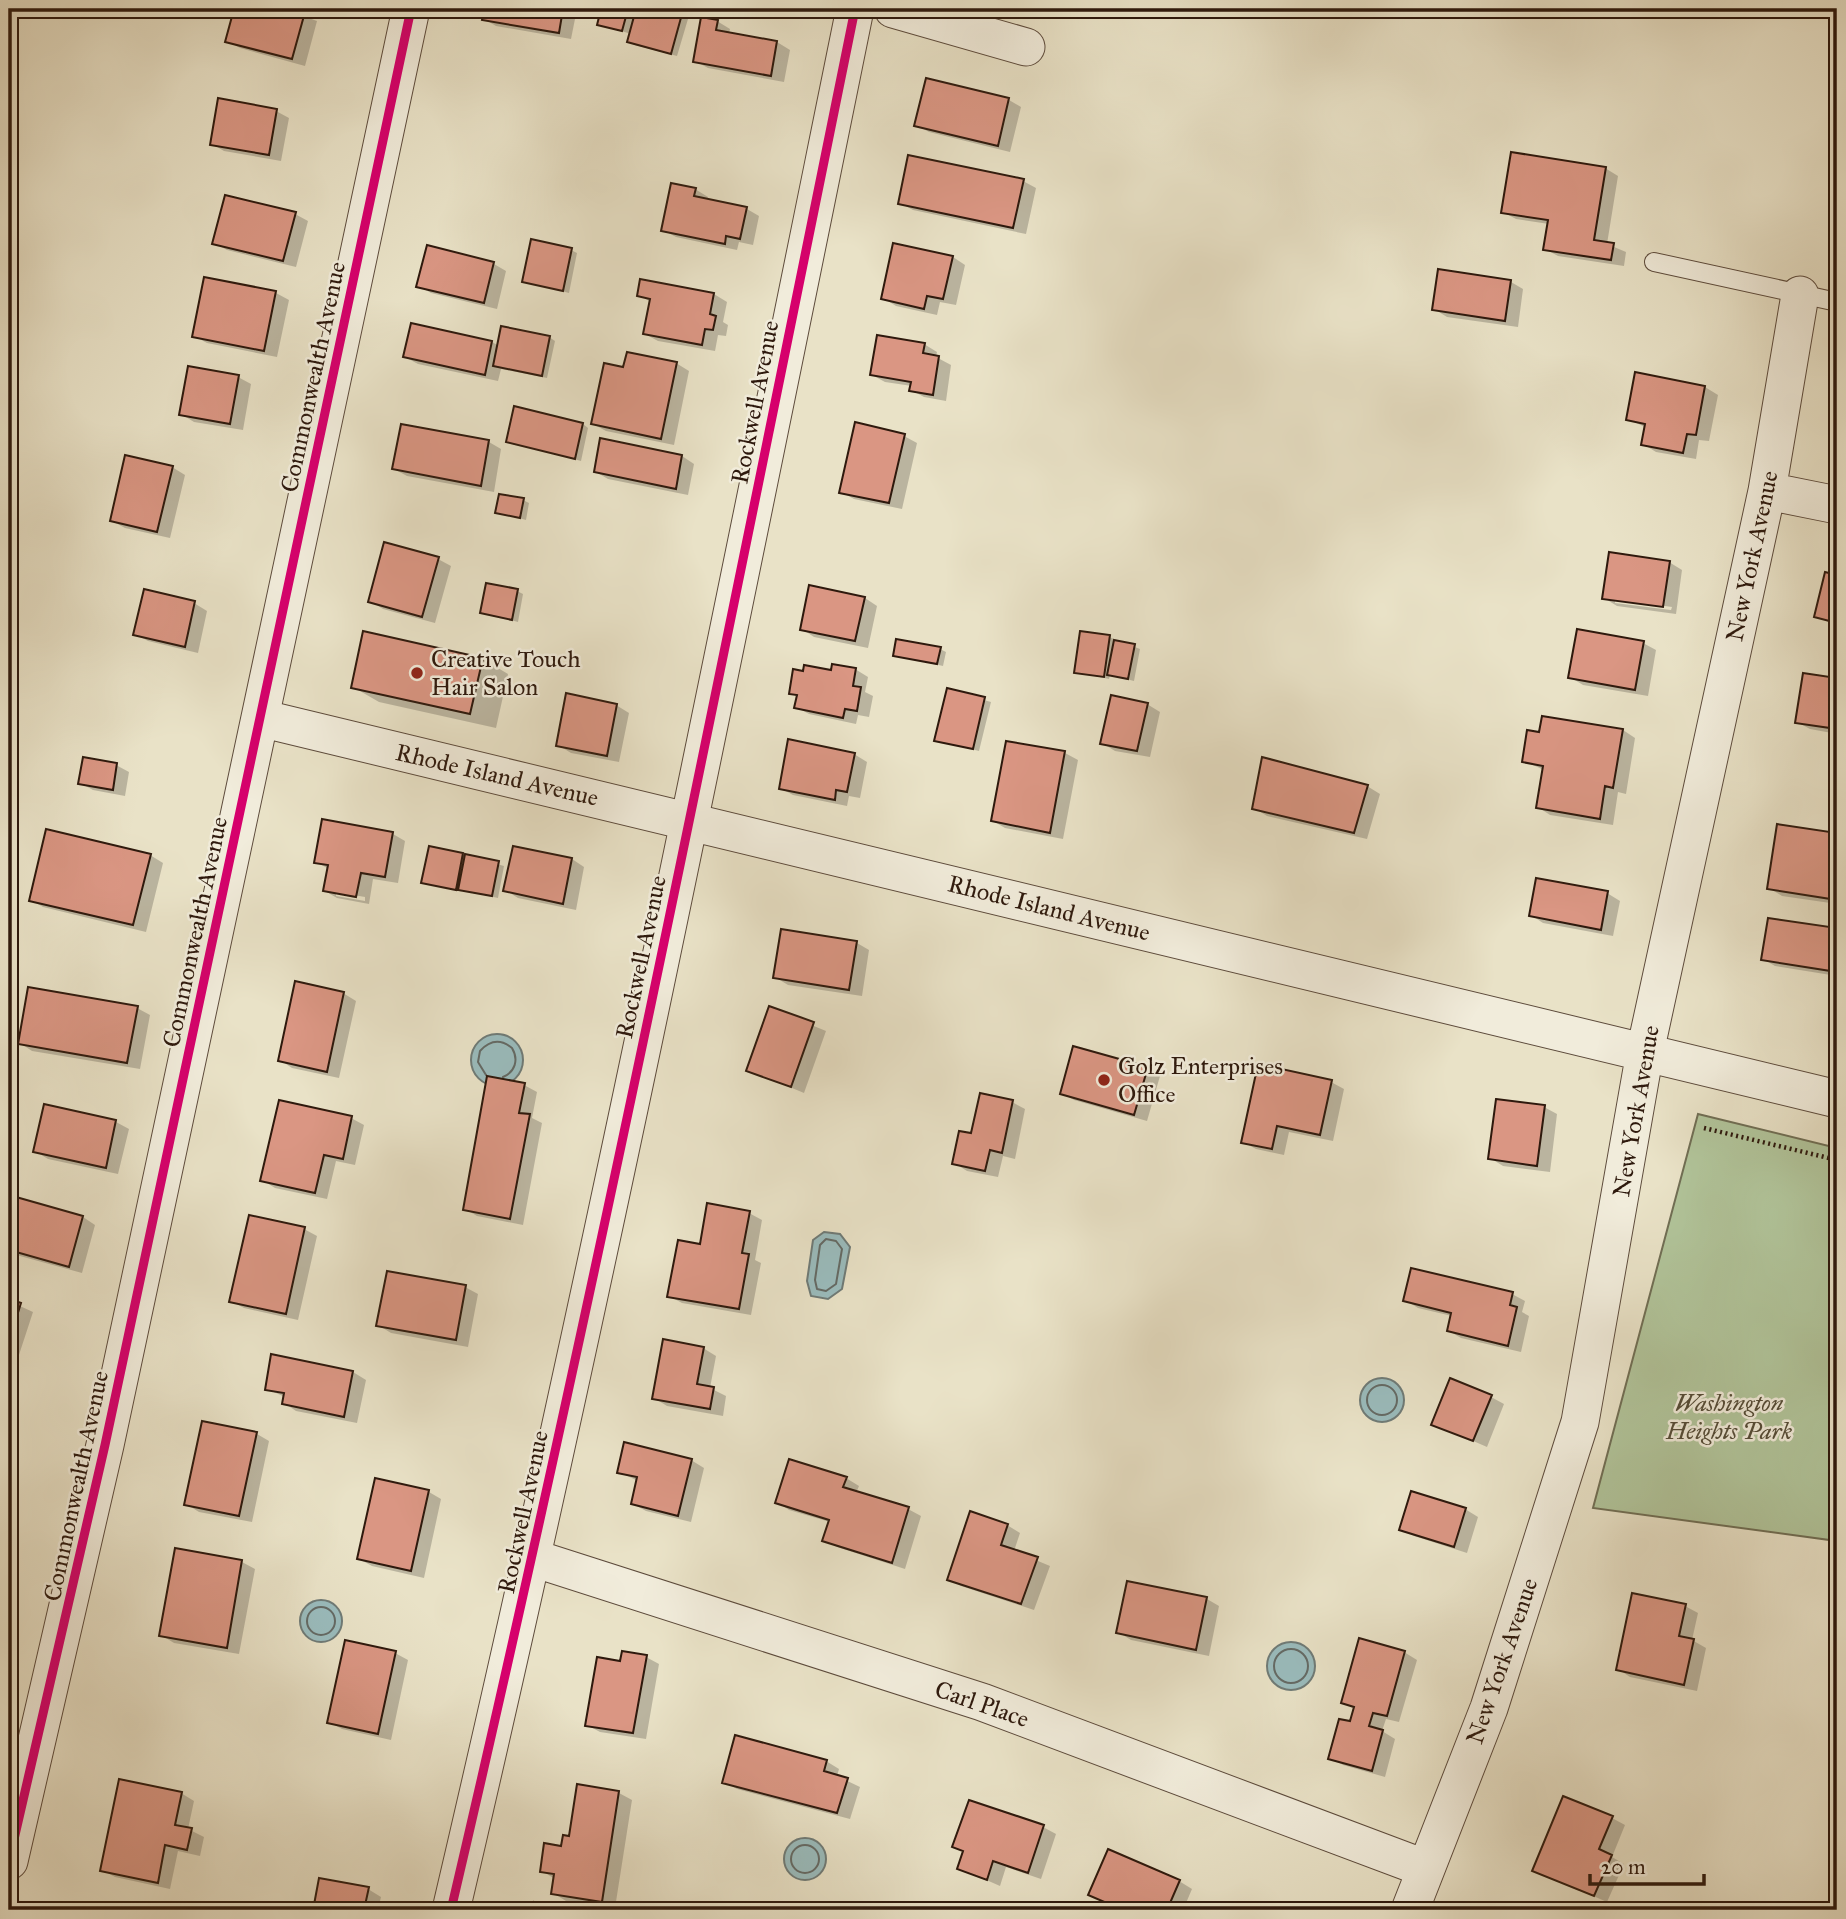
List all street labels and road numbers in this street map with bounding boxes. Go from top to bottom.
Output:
street label: Commonwealth Avenue [274,259,352,495]
street label: Rockwell Avenue [724,318,786,486]
street label: New York Avenue [1719,468,1785,644]
street label: Rhode Island Avenue [393,737,601,813]
street label: Commonwealth Avenue [156,814,234,1050]
street label: Rhode Island Avenue [945,868,1153,948]
street label: Rockwell Avenue [609,873,673,1041]
street label: New York Avenue [1606,1023,1666,1199]
street label: Commonwealth Avenue [37,1368,115,1604]
street label: Rockwell Avenue [491,1428,555,1596]
street label: New York Avenue [1460,1574,1544,1748]
street label: Carl Place [931,1674,1033,1734]

